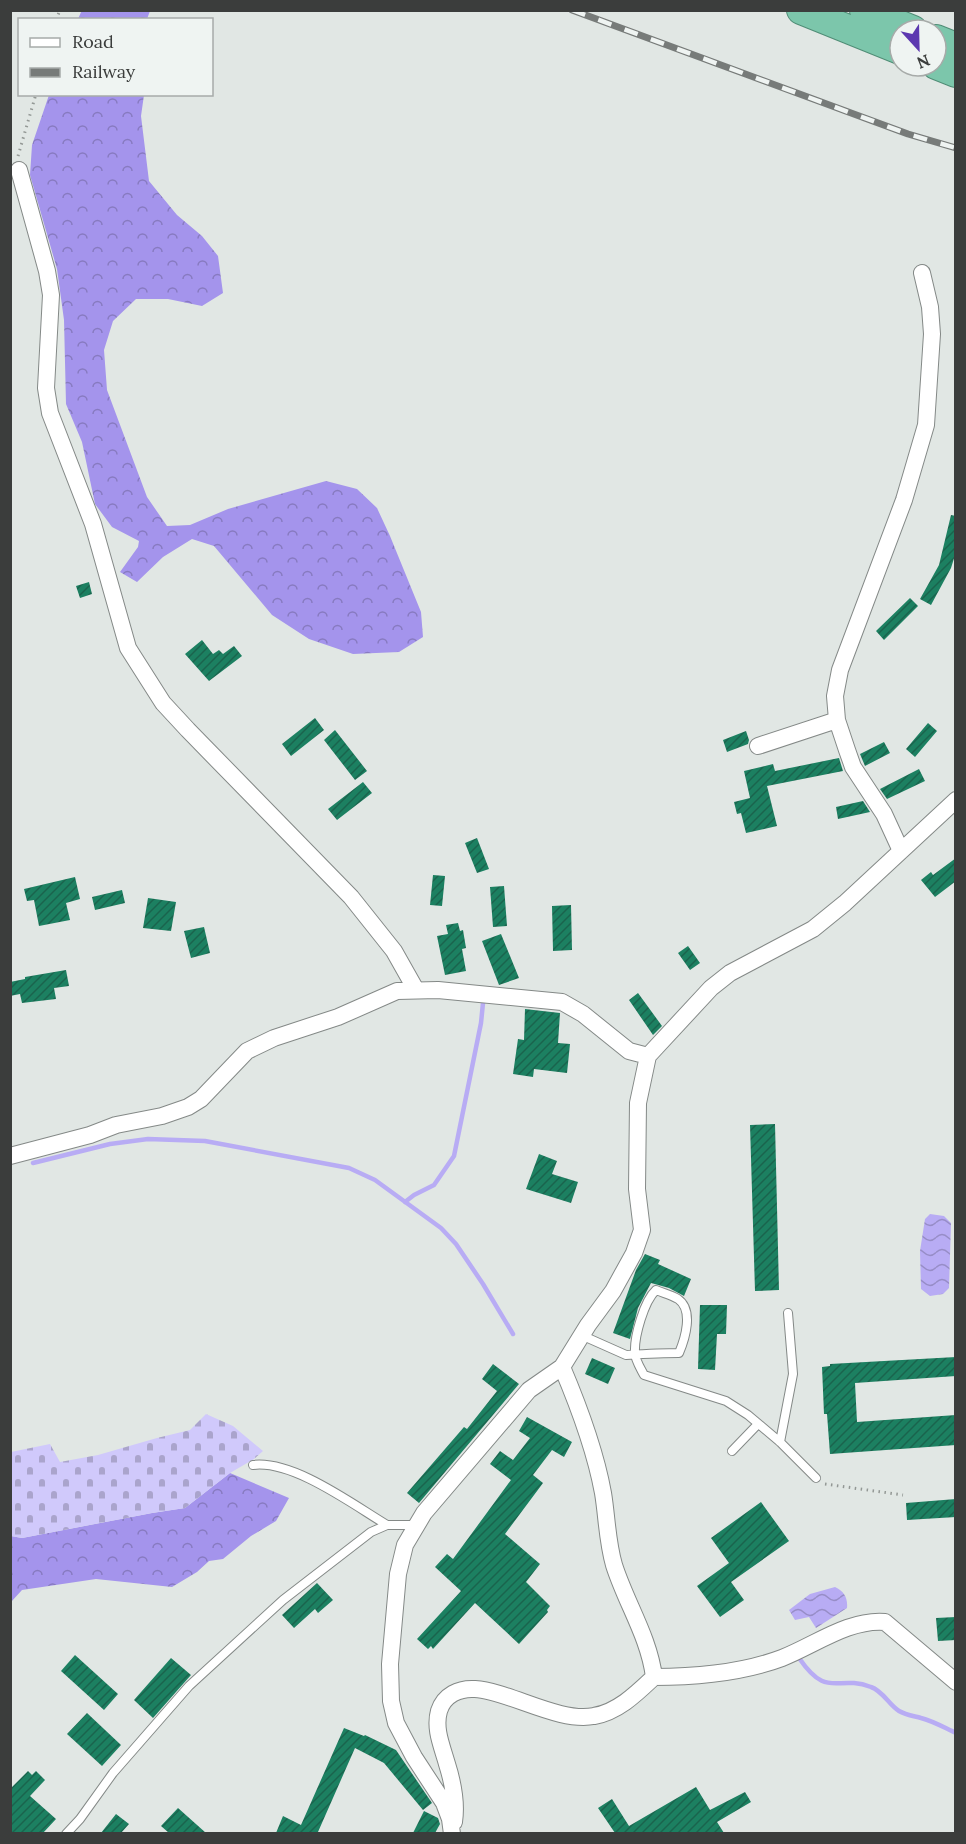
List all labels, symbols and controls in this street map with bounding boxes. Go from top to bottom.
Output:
legend [18,18,213,96]
north arrow [888,18,948,78]
text: Road [72,30,114,53]
text: N [914,50,933,73]
text: Railway [72,60,136,83]

